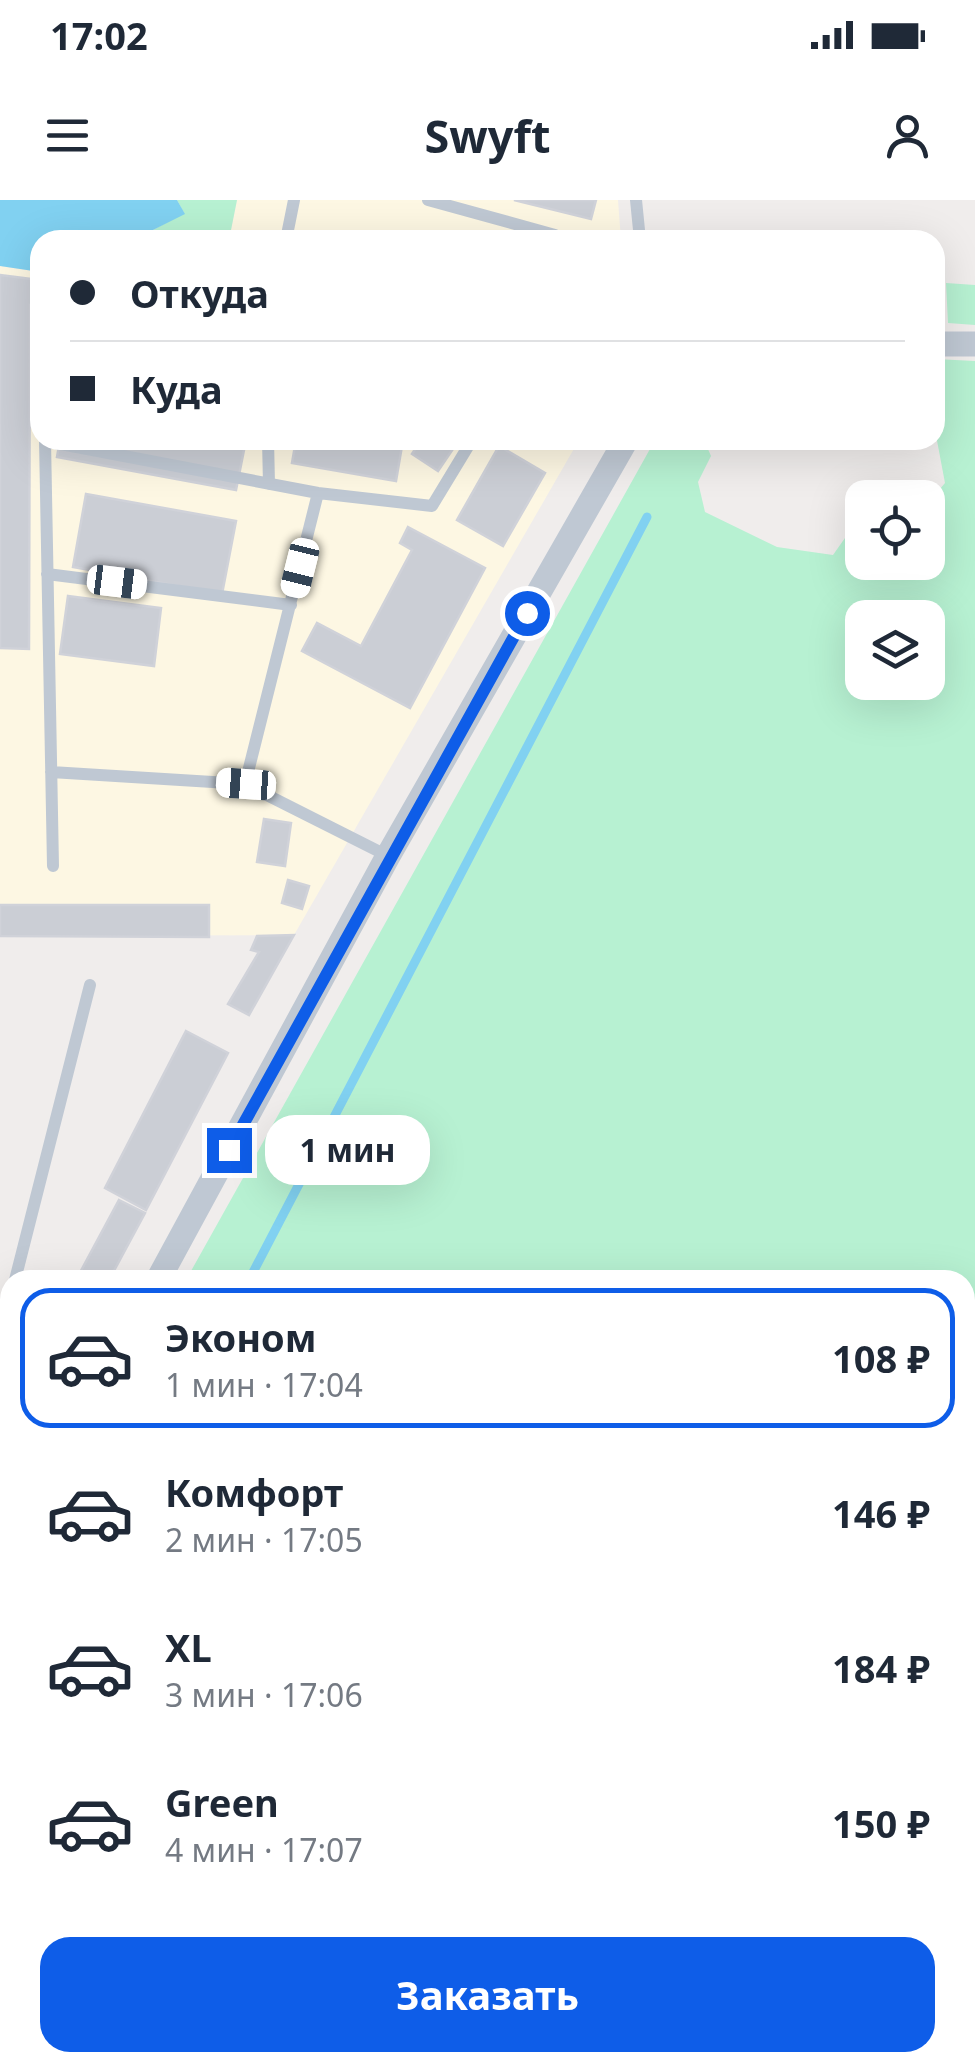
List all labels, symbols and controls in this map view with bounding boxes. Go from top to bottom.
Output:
text: 17:02 [50,9,148,61]
text: Swyft [425,105,550,166]
icon: menu [40,108,95,163]
icon: person [880,108,935,163]
text: Откуда [130,267,269,319]
text: Куда [130,363,223,415]
map controls [845,480,945,700]
button: locate [845,480,945,580]
car [278,535,322,601]
car [85,563,149,601]
route start [505,591,550,636]
button: layers [845,600,945,700]
car [215,767,277,801]
callout: 1 мин [264,1115,429,1185]
route end [207,1128,252,1173]
text: 1 мин [300,1128,395,1171]
text: Эконом [165,1311,317,1363]
icon: car [45,1313,135,1403]
text: 108 ₽ [832,1332,930,1384]
text: 1 мин · 17:04 [165,1363,363,1406]
text: Комфорт [165,1466,343,1518]
icon: car [45,1468,135,1558]
text: 146 ₽ [832,1487,930,1539]
text: 2 мин · 17:05 [165,1518,363,1561]
text: XL [165,1621,212,1673]
icon: car [45,1623,135,1713]
text: 184 ₽ [832,1642,930,1694]
text: 3 мин · 17:06 [165,1673,363,1716]
text: Green [165,1776,279,1828]
icon: car [45,1778,135,1868]
text: 150 ₽ [832,1797,930,1849]
text: 4 мин · 17:07 [165,1828,363,1871]
button: Заказать [40,1937,935,2052]

